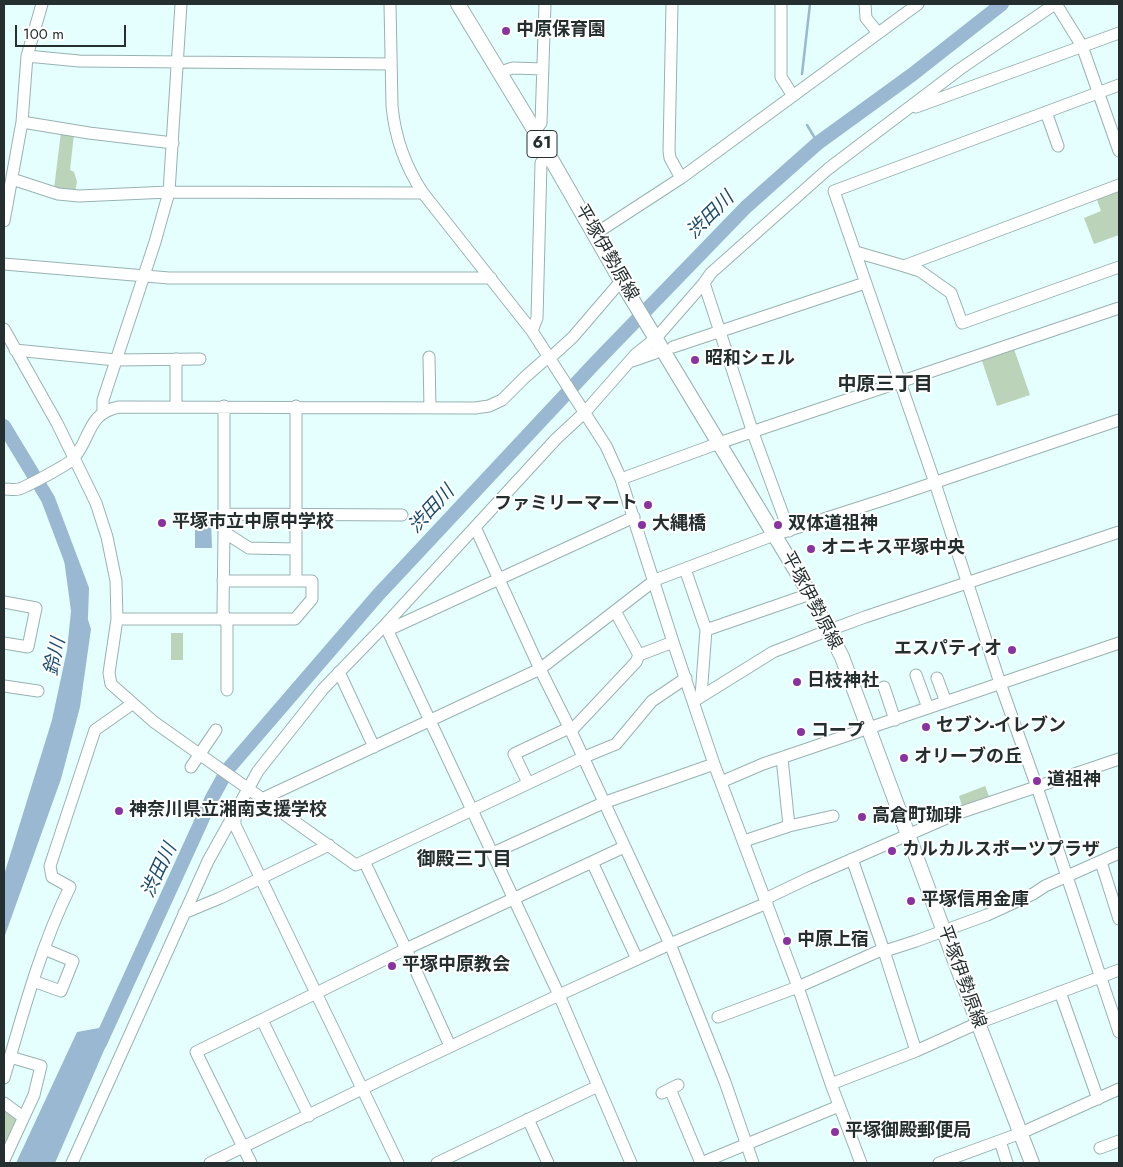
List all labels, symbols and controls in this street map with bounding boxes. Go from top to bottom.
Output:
scale bar [18,15,129,47]
place label: 中原保育園 [516,20,606,42]
text: 100 m [23,23,64,45]
marker: 中原保育園 [500,25,512,37]
road number: 61 [527,130,557,158]
water label: 渋田川 [683,188,739,244]
street label: 平塚伊勢原線 [570,201,642,305]
place label: 昭和シェル [705,349,795,371]
marker: 昭和シェル [689,354,701,366]
district label: 中原三丁目 [838,374,932,396]
water label: 渋田川 [404,481,460,539]
place label: ファミリーマート [494,494,638,516]
marker: ファミリーマート [642,499,654,511]
place label: 平塚市立中原中学校 [172,512,334,534]
place label: 大縄橋 [652,514,706,536]
place label: 双体道祖神 [788,514,878,536]
marker: 平塚市立中原中学校 [156,517,168,529]
marker: 大縄橋 [636,519,648,531]
marker: 双体道祖神 [772,519,784,531]
place label: オニキス平塚中央 [821,538,965,560]
marker: オニキス平塚中央 [805,543,817,555]
street label: 平塚伊勢原線 [776,548,846,654]
water label: 鈴川 [41,636,71,678]
place label: エスパティオ [894,639,1002,661]
marker: エスパティオ [1006,644,1018,656]
place label: 日枝神社 [807,671,879,693]
marker: 日枝神社 [791,676,803,688]
place label: セブン-イレブン [936,716,1066,738]
place label: コープ [811,721,865,743]
marker: セブン-イレブン [920,721,932,733]
marker: コープ [795,726,807,738]
place label: オリーブの丘 [914,747,1022,769]
marker: オリーブの丘 [898,752,910,764]
place label: 道祖神 [1047,770,1101,792]
marker: 道祖神 [1031,775,1043,787]
place label: 神奈川県立湘南支援学校 [129,800,327,822]
marker: 神奈川県立湘南支援学校 [113,805,125,817]
place label: 高倉町珈琲 [872,806,962,828]
marker: 高倉町珈琲 [856,811,868,823]
water label: 渋田川 [138,840,182,902]
place label: カルカルスポーツプラザ [902,840,1100,862]
marker: カルカルスポーツプラザ [886,845,898,857]
district label: 御殿三丁目 [417,849,511,871]
place label: 平塚信用金庫 [921,890,1029,912]
marker: 平塚信用金庫 [905,895,917,907]
street label: 平塚伊勢原線 [932,923,990,1031]
place label: 中原上宿 [797,930,869,952]
marker: 中原上宿 [781,935,793,947]
place label: 平塚中原教会 [402,955,510,977]
marker: 平塚中原教会 [386,960,398,972]
place label: 平塚御殿郵便局 [845,1121,971,1143]
marker: 平塚御殿郵便局 [829,1126,841,1138]

